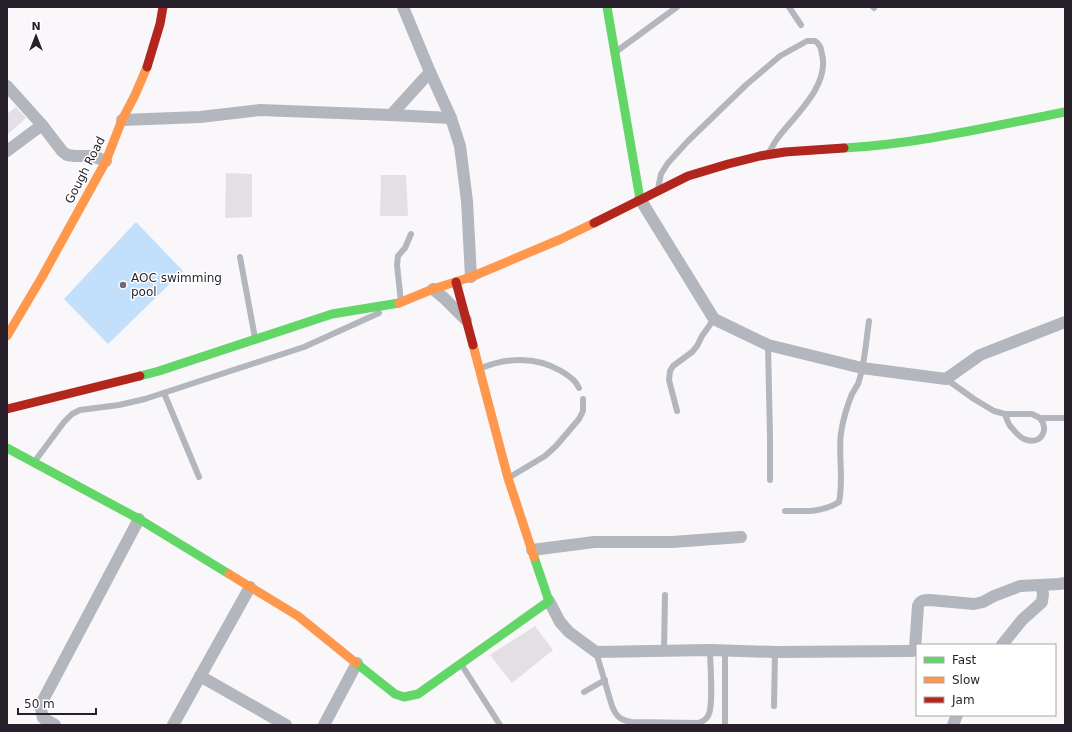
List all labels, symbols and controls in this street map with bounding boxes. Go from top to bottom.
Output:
north arrow [16,16,56,56]
text: N [31,20,41,33]
street label: Gough Road [62,134,108,206]
place label: AOC swimming pool [131,271,222,299]
marker: AOC swimming pool [118,280,128,290]
legend [916,644,1056,716]
text: Fast [952,653,976,667]
text: Slow [952,673,980,687]
scale bar [18,690,96,716]
text: Jam [951,693,975,707]
text: 50 m [24,697,55,711]

